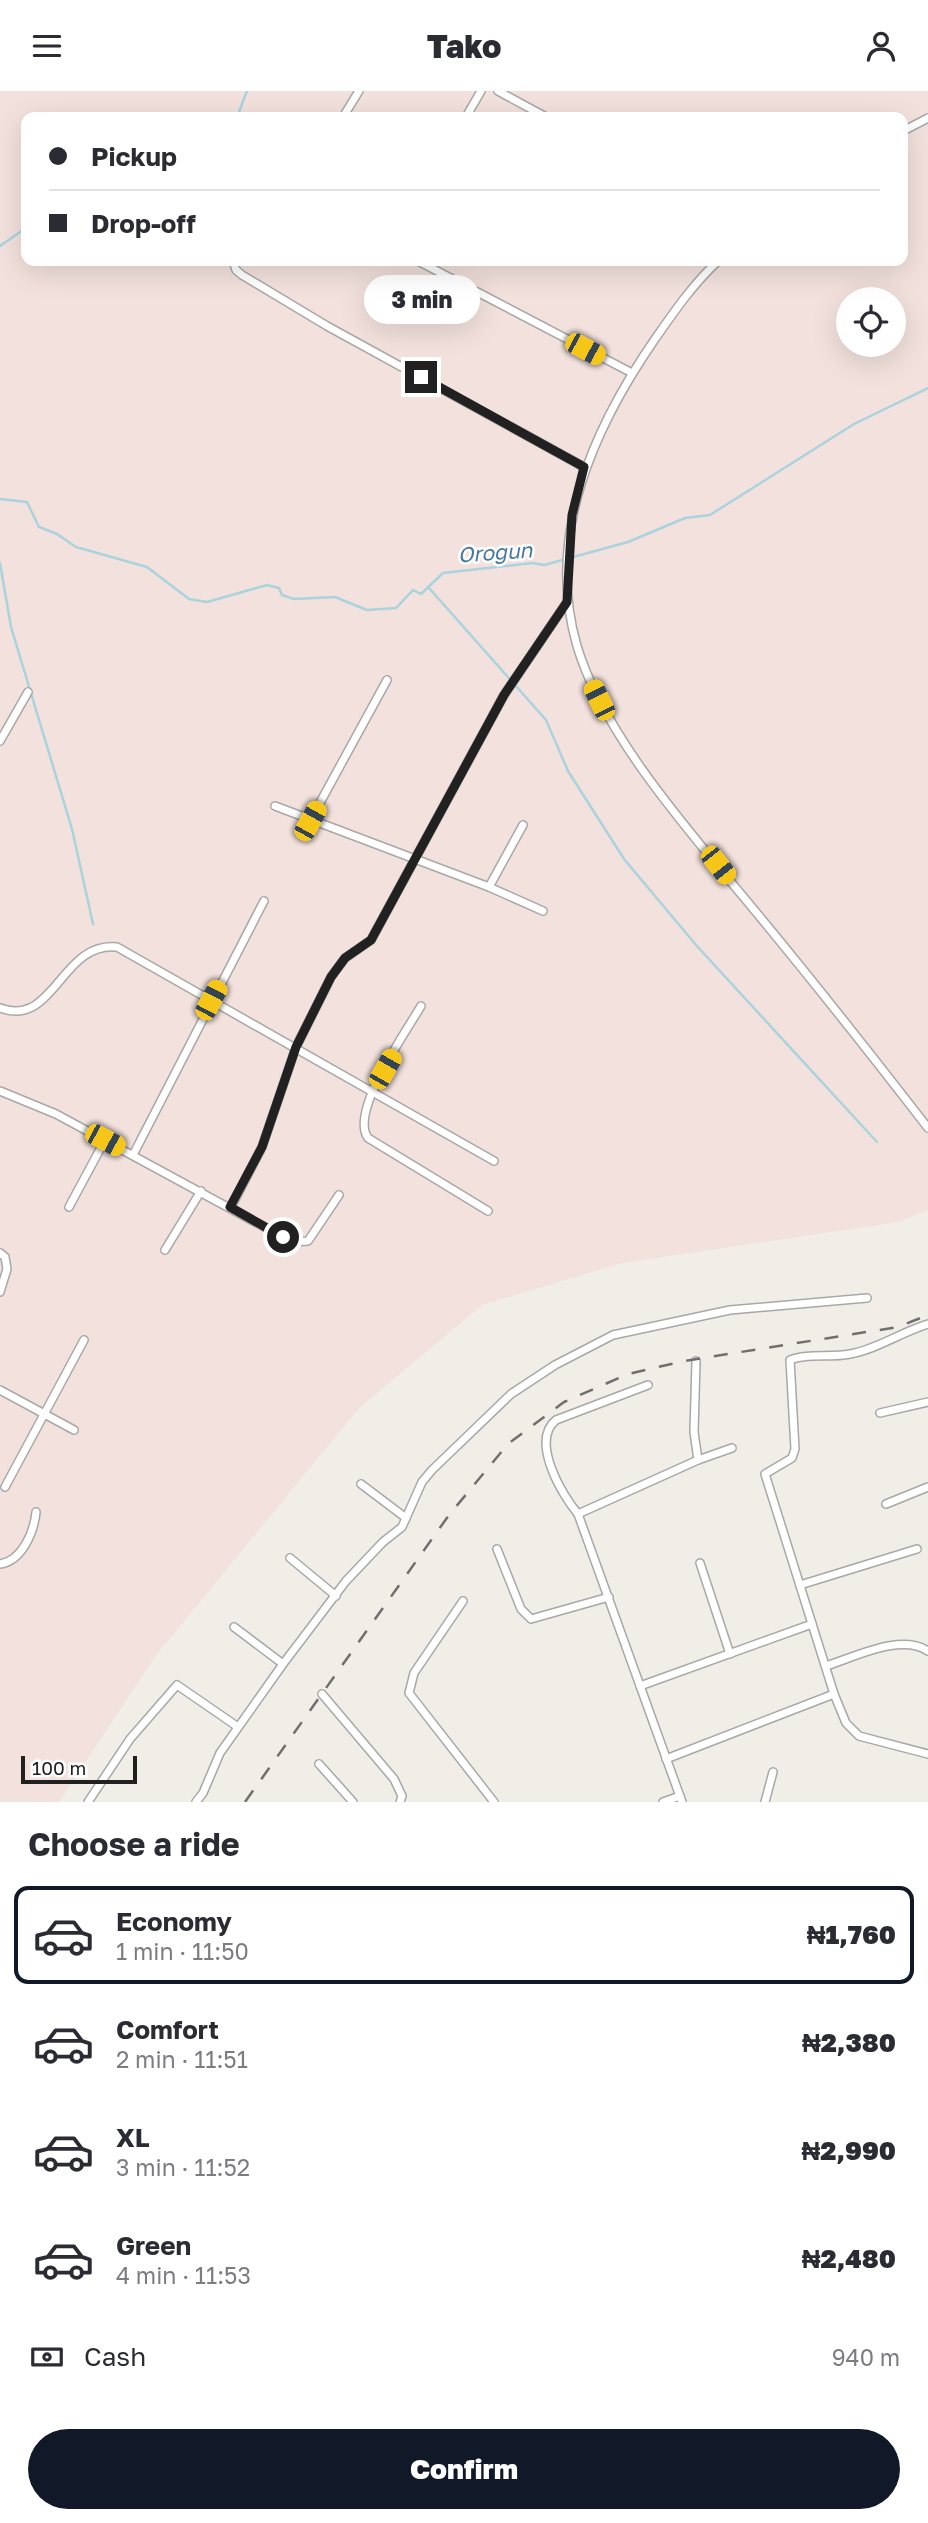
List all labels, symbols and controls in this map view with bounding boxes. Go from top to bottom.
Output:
icon: menu [28,27,66,65]
text: Tako [427,27,501,65]
icon: person [862,27,900,65]
text: Pickup [91,141,177,172]
text: Drop-off [91,208,196,239]
callout: 3 min [363,275,479,324]
text: 3 min [392,285,452,313]
map controls [836,287,906,357]
button: locate [836,287,906,357]
car [562,330,609,368]
route end [405,361,437,393]
water label: Orogun [457,536,534,568]
car [581,677,618,723]
car [291,798,330,844]
car [697,842,740,888]
car [192,977,231,1023]
car [366,1046,405,1092]
car [82,1121,129,1159]
route start [267,1221,299,1253]
scale bar [21,1753,136,1785]
text: 100 m [32,1756,86,1779]
text: Choose a ride [28,1825,240,1863]
icon: car [32,1904,95,1967]
text: Economy [116,1906,232,1937]
text: ₦1,760 [807,1919,896,1950]
text: 1 min · 11:50 [116,1937,249,1965]
icon: car [32,2012,95,2075]
text: Comfort [116,2014,219,2045]
text: ₦2,380 [802,2027,896,2058]
text: 2 min · 11:51 [116,2045,248,2073]
icon: car [32,2120,95,2183]
text: XL [116,2122,150,2153]
text: ₦2,990 [802,2135,896,2166]
text: 3 min · 11:52 [116,2153,250,2181]
icon: car [32,2228,95,2291]
text: Green [116,2230,191,2261]
text: ₦2,480 [802,2243,896,2274]
text: 4 min · 11:53 [116,2261,251,2289]
icon: cash [28,2338,66,2376]
text: Cash [84,2341,146,2372]
text: 940 m [832,2343,900,2371]
button: Confirm [28,2429,900,2509]

